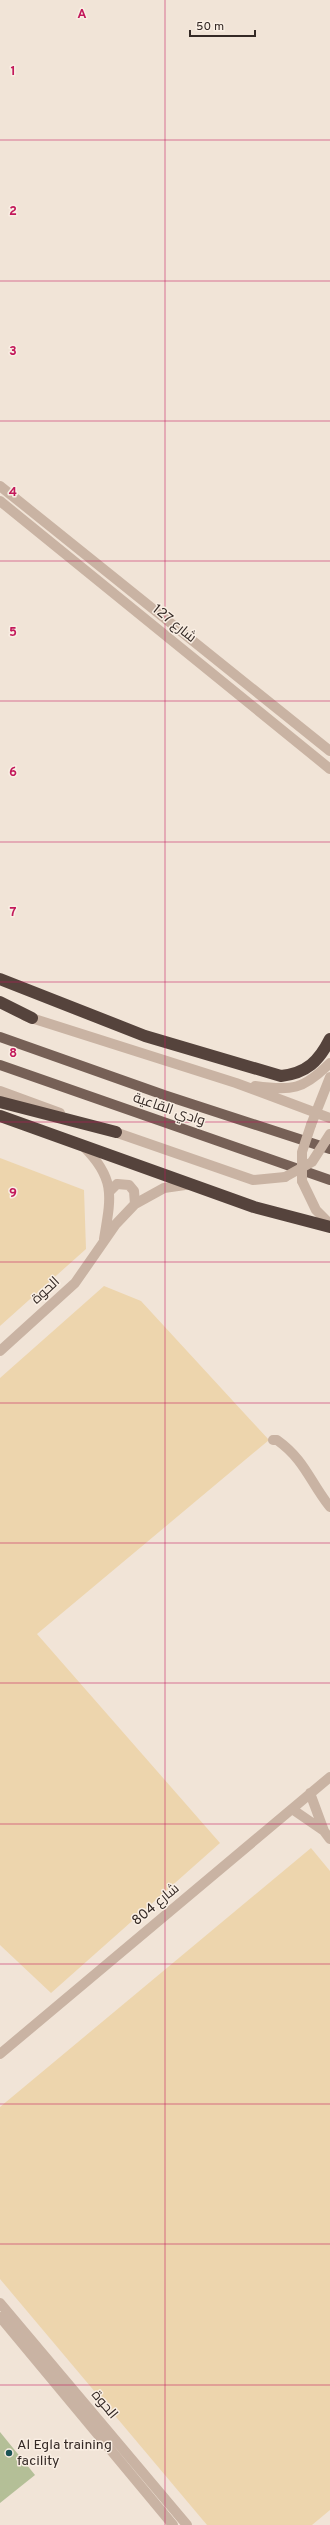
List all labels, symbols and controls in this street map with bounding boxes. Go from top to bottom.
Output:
text: A [77,7,87,23]
scale bar [190,12,255,38]
text: 50 m [196,19,224,35]
text: 1 [10,64,16,80]
text: 2 [9,204,17,220]
text: 3 [9,344,17,360]
text: 4 [9,485,17,501]
street label: شارع 127 [149,601,199,647]
text: 5 [9,625,17,641]
text: 6 [9,765,17,781]
text: 7 [10,905,17,921]
text: 8 [9,1046,17,1062]
street label: وادي القاعية [130,1090,207,1132]
text: 9 [9,1186,17,1202]
street label: الحوة [28,1274,64,1308]
street label: شارع 804 [129,1880,183,1930]
street label: الحوة [87,2387,121,2423]
place label: Al Egla training facility [17,2437,112,2470]
marker: Al Egla training facility [4,2448,14,2458]

